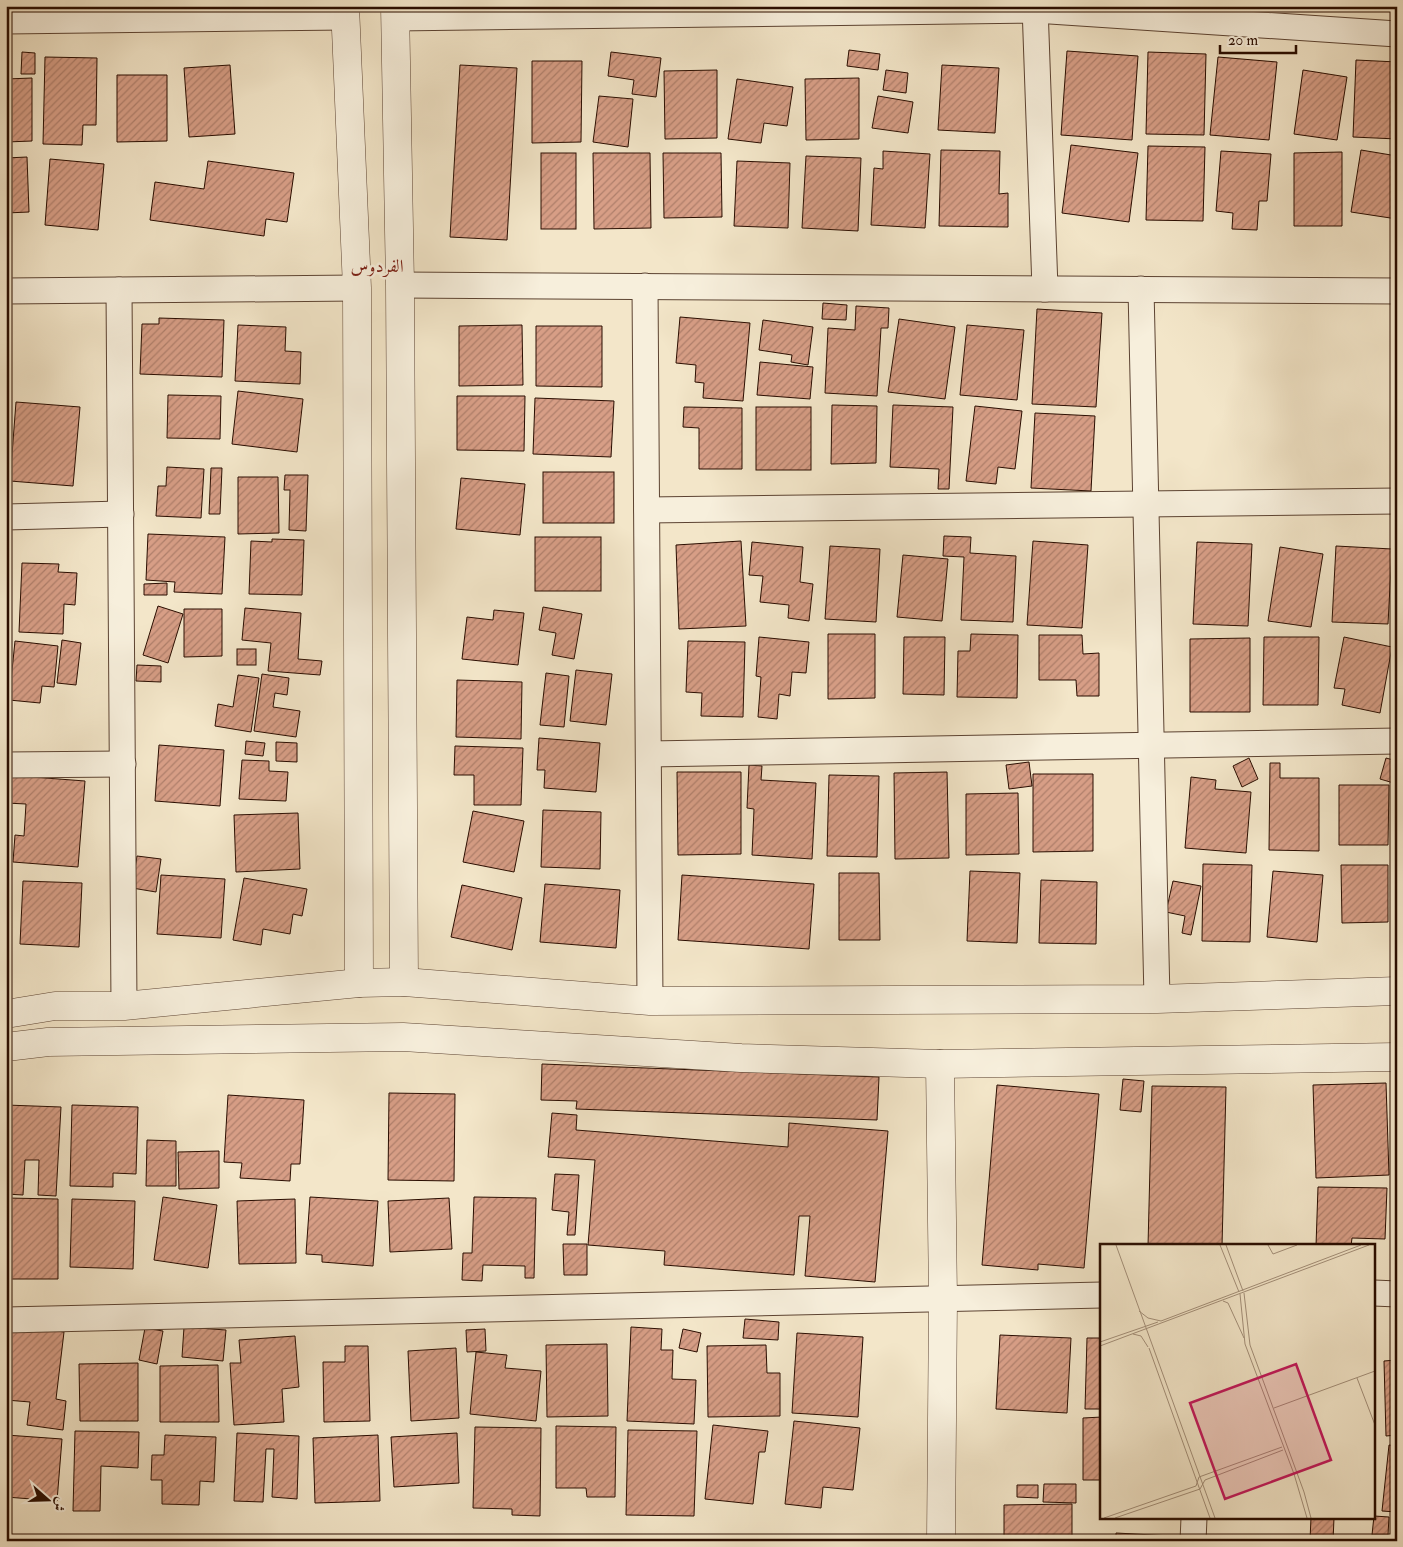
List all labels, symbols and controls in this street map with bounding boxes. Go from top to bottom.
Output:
scale bar [1220,22,1297,54]
text: 20 m [1228,31,1258,50]
district label: الفردوس [350,255,404,278]
inset map [1100,1244,1376,1520]
north arrow [22,1474,72,1524]
text: ش [49,1495,70,1514]

